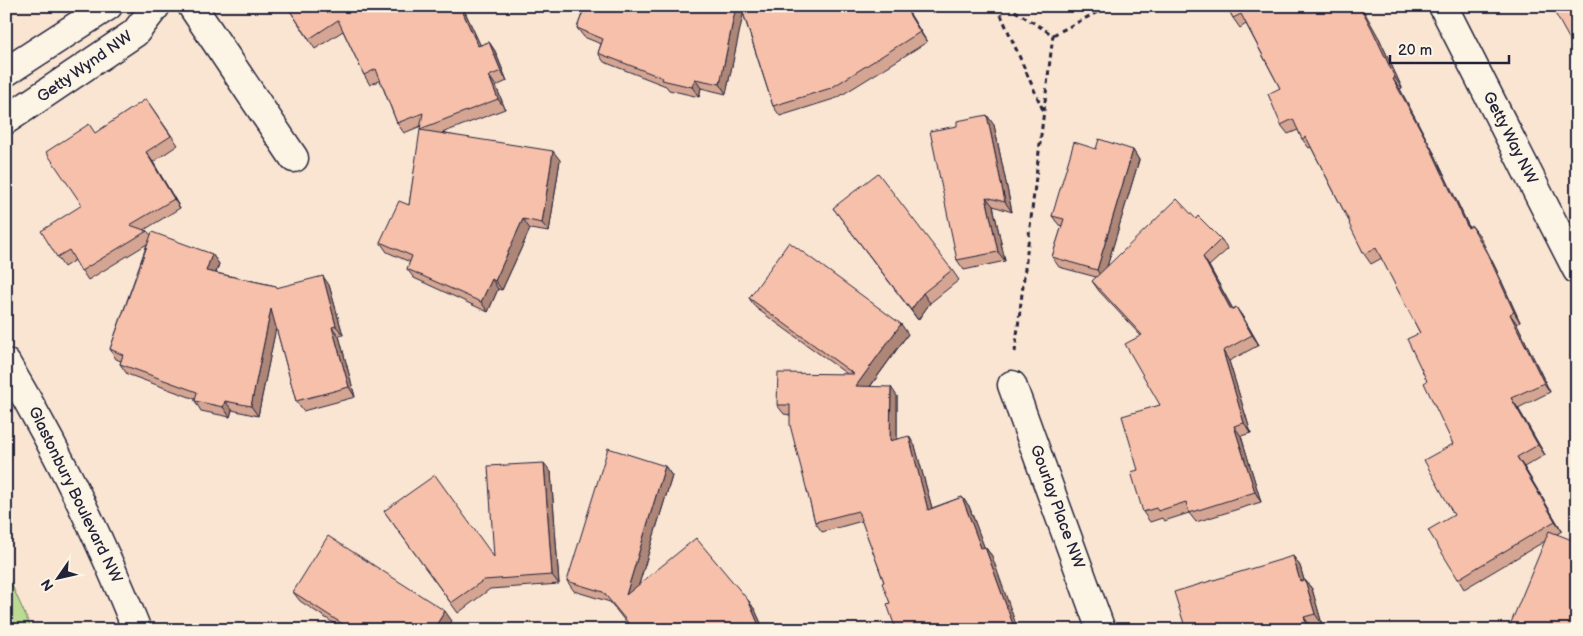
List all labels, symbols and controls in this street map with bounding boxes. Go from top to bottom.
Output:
street label: Getty Wynd NW [34,27,137,107]
scale bar [1390,32,1509,64]
text: 20 m [1398,41,1432,60]
street label: Getty Way NW [1479,89,1542,188]
street label: Glastonbury Boulevard NW [24,403,126,587]
street label: Gourlay Place NW [1026,443,1088,572]
north arrow [32,554,82,604]

